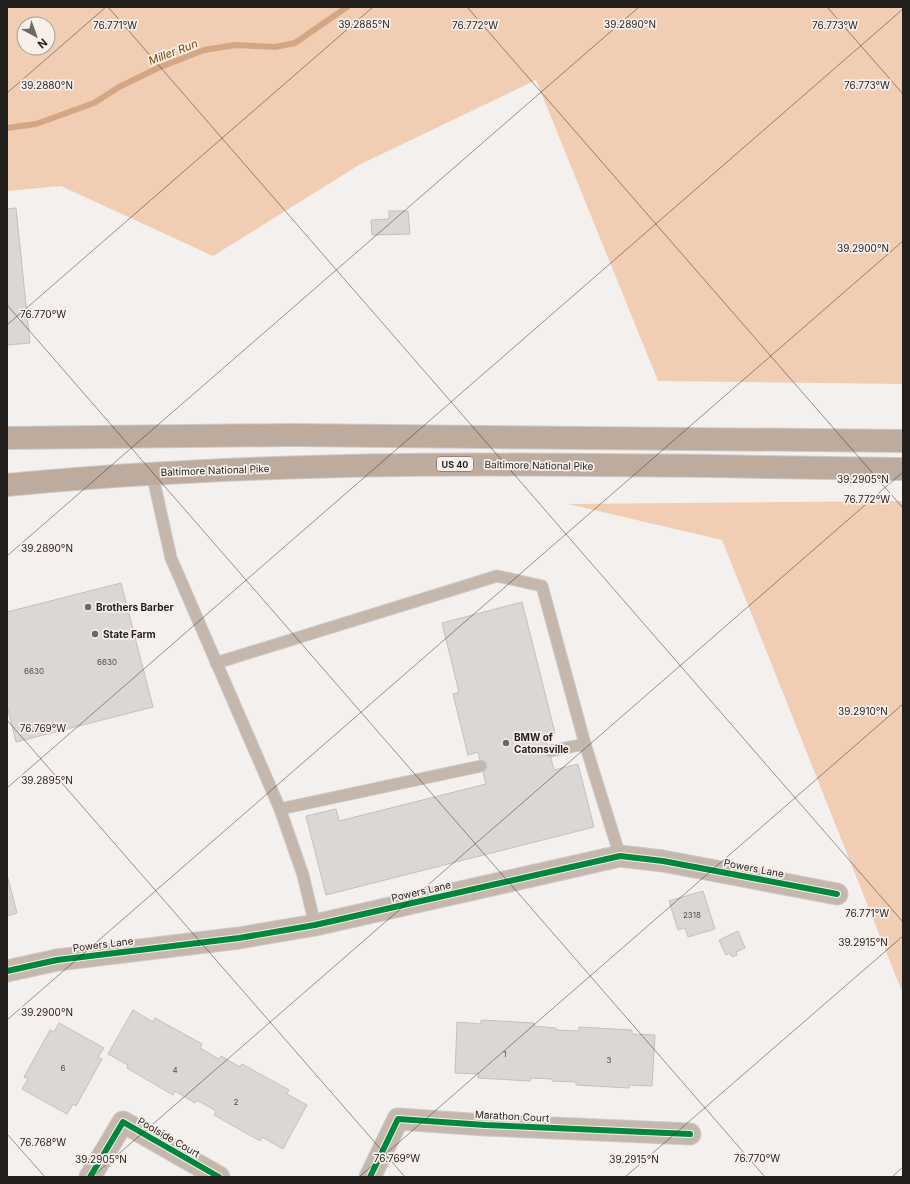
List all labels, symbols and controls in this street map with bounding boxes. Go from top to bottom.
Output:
north arrow [16,16,56,56]
text: 39.2885°N [338,18,390,30]
text: 39.2890°N [604,18,656,30]
text: 76.771°W [93,19,137,31]
text: 76.772°W [452,19,498,31]
text: 76.773°W [812,19,858,31]
text: N [35,36,50,52]
water label: Miller Run [146,36,200,68]
text: 39.2880°N [21,79,73,91]
text: 76.773°W [844,79,890,91]
text: 39.2900°N [837,242,889,254]
text: 76.770°W [20,308,66,320]
road number: US 40 [437,457,473,471]
street label: Baltimore National Pike [484,458,594,472]
street label: Baltimore National Pike [160,462,270,478]
text: 39.2905°N [837,473,889,485]
text: 76.772°W [844,493,890,505]
text: 39.2890°N [21,542,73,554]
place label: Brothers Barber [96,601,173,613]
marker: Brothers Barber [83,602,93,612]
place label: State Farm [103,628,156,640]
marker: State Farm [90,629,100,639]
house number: 6630 [97,657,117,667]
house number: 6630 [24,666,44,676]
text: 39.2910°N [838,705,888,717]
text: 76.769°W [20,722,66,734]
place label: BMW of Catonsville [514,731,569,755]
marker: BMW of Catonsville [501,738,511,748]
text: 39.2895°N [21,774,73,786]
street label: Powers Lane [723,856,785,880]
street label: Powers Lane [390,878,452,904]
text: 76.771°W [845,907,889,919]
house number: 2318 [683,910,701,920]
street label: Powers Lane [72,934,134,954]
text: 39.2915°N [838,936,888,948]
text: 39.2900°N [21,1006,73,1018]
house number: 1 [503,1049,507,1059]
house number: 3 [607,1055,612,1065]
house number: 6 [61,1063,66,1073]
house number: 4 [172,1065,178,1075]
house number: 2 [234,1097,239,1107]
street label: Marathon Court [475,1108,550,1124]
street label: Poolside Court [136,1114,203,1160]
text: 76.768°W [20,1136,66,1148]
text: 76.769°W [374,1152,420,1164]
text: 76.770°W [734,1152,780,1164]
text: 39.2905°N [75,1153,127,1165]
text: 39.2915°N [609,1153,659,1165]

